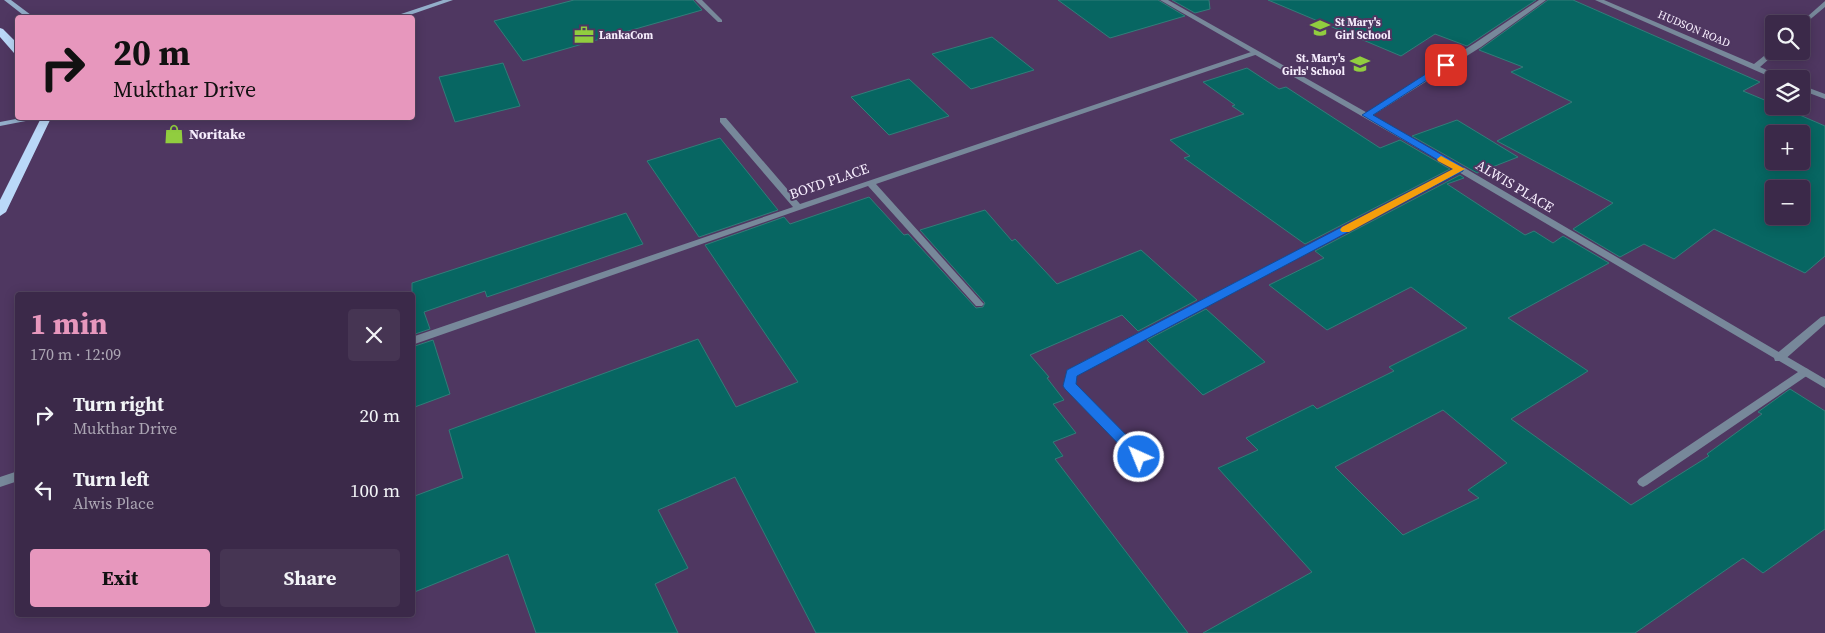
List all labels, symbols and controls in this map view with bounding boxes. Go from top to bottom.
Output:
street label: HUDSON ROAD [1655,7,1733,51]
place label: St Mary's Girl School [1335,15,1391,43]
map controls [1765,15,1810,225]
button: search [1765,15,1810,60]
school or university icon: St Mary's Girl School [1309,17,1331,39]
office icon: LankaCom [573,24,595,46]
place label: LankaCom [599,28,653,43]
text: 20 m [113,29,190,77]
icon: right [30,35,95,100]
pin [1425,44,1467,86]
place label: St. Mary's Girls' School [1282,51,1345,79]
icon: arrive [1432,51,1460,79]
school or university icon: St. Mary's Girls' School [1349,53,1371,75]
button: layers [1765,70,1810,115]
text: Mukthar Drive [113,74,256,104]
shop icon: Noritake [163,123,185,145]
place label: Noritake [189,124,245,144]
button: + [1765,125,1810,170]
street label: ALWIS PLACE [1472,155,1558,217]
street label: BOYD PLACE [787,158,871,204]
button: − [1765,180,1810,225]
text: 1 min [30,303,108,344]
button: close [348,309,400,361]
text: 170 m · 12:09 [30,343,121,365]
text: Turn right [73,391,164,417]
icon: right [30,401,58,429]
text: 20 m [359,402,400,428]
text: Mukthar Drive [73,417,177,439]
position arrow [1112,430,1164,482]
text: Turn left [73,466,149,492]
icon: left [30,476,58,504]
text: 100 m [350,477,400,503]
text: Alwis Place [73,492,154,514]
button: Exit [30,549,210,607]
button: Share [220,549,400,607]

